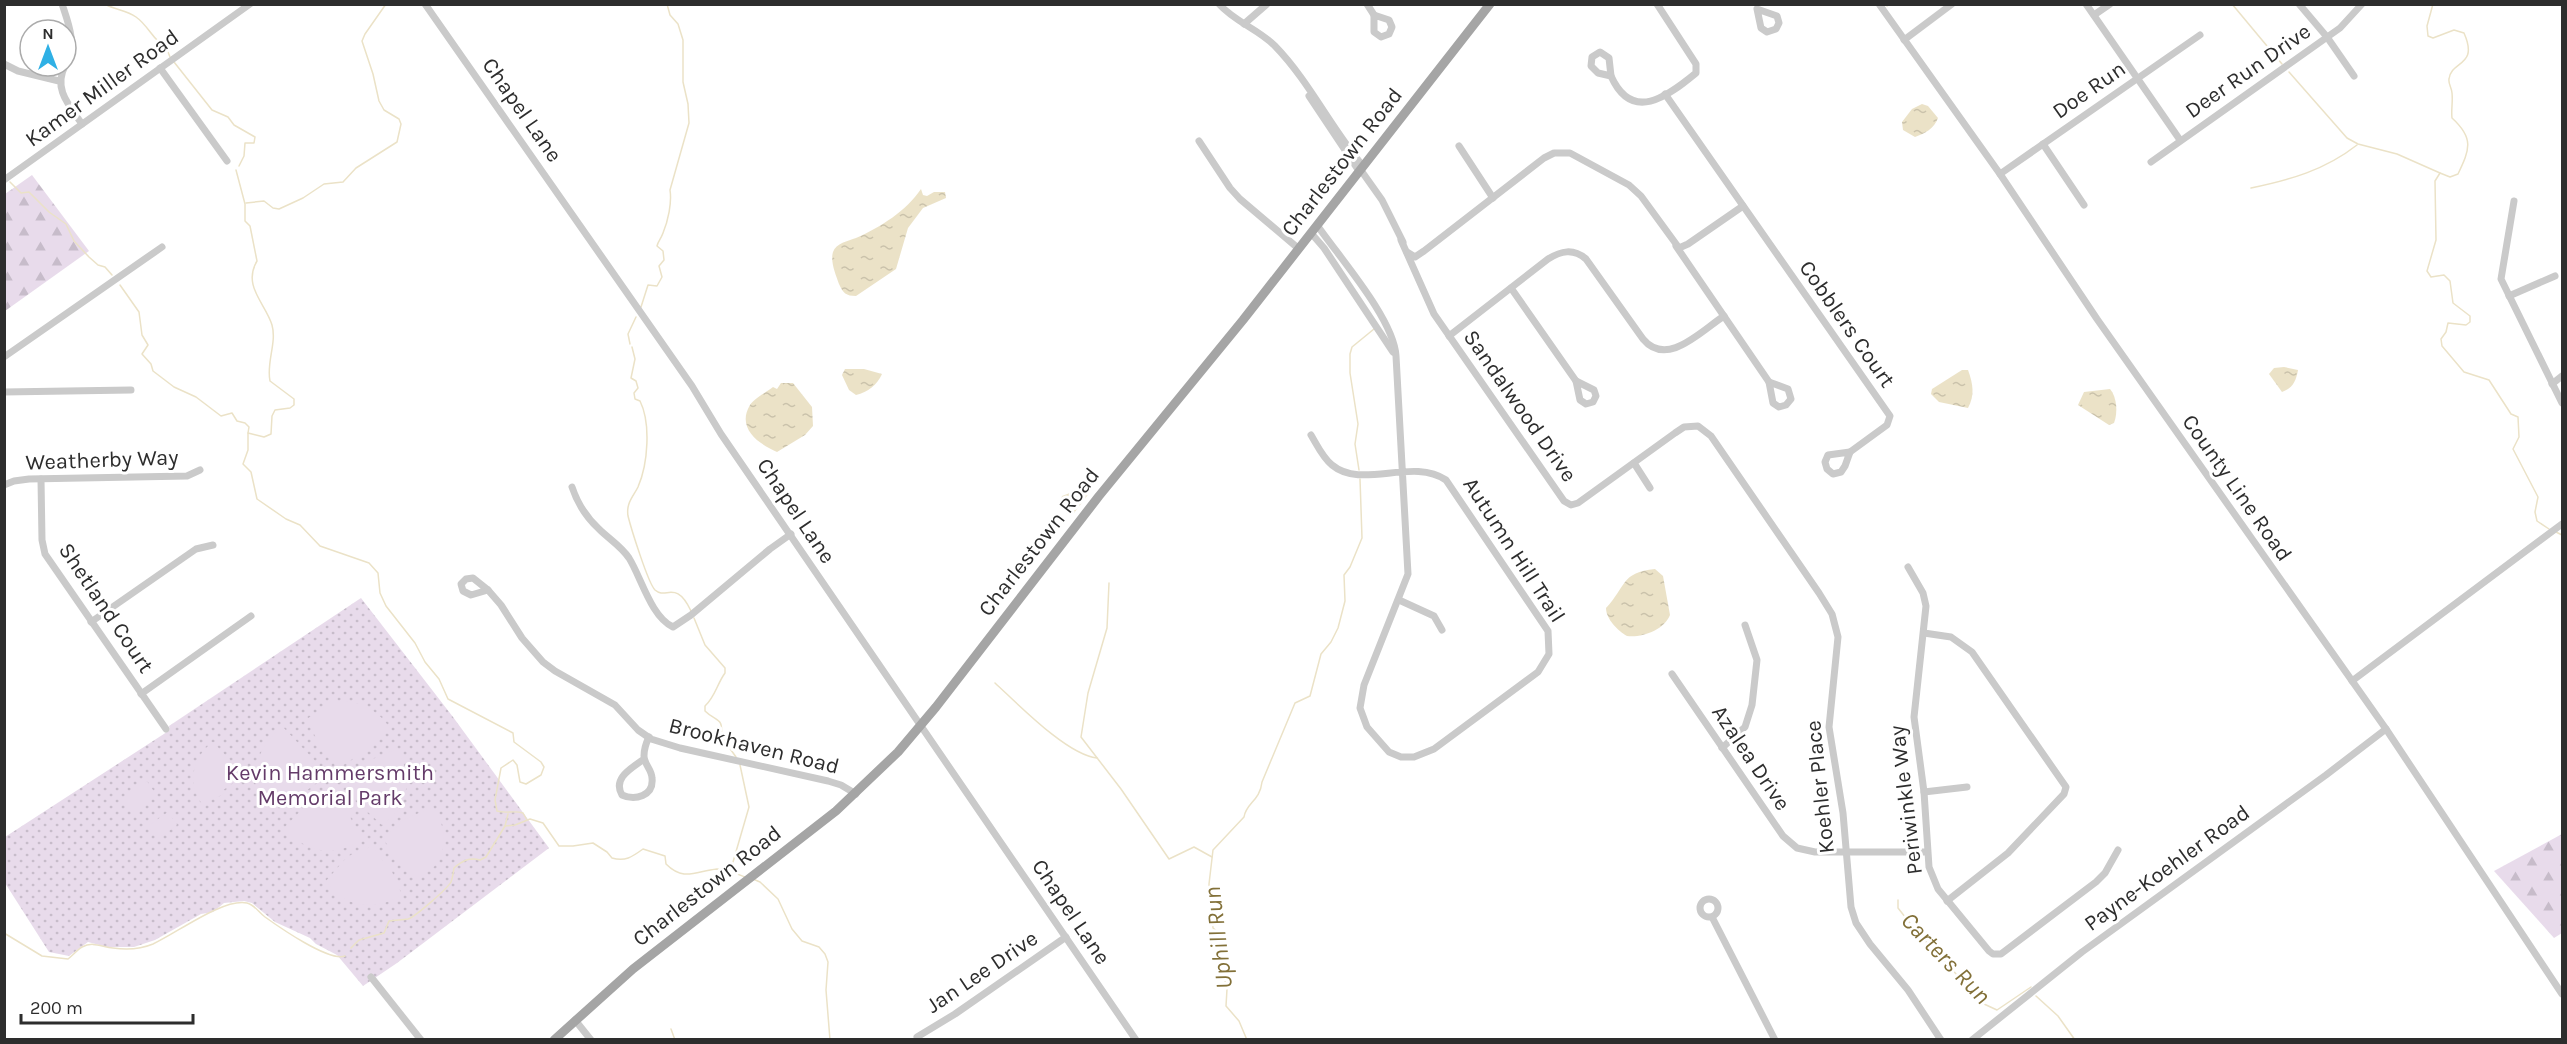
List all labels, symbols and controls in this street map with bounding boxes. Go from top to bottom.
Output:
north arrow [18,18,78,78]
street label: Deer Run Drive [2180,18,2316,124]
street label: Kamer Miller Road [20,24,184,152]
text: N [42,24,54,43]
street label: Chapel Lane [477,53,567,167]
street label: Doe Run [2047,56,2131,124]
street label: Charlestown Road [1276,83,1408,241]
street label: Cobblers Court [1794,256,1900,392]
street label: Sandalwood Drive [1458,325,1582,487]
street label: County Line Road [2177,410,2297,566]
street label: Weatherby Way [25,444,179,476]
street label: Chapel Lane [751,453,841,569]
street label: Charlestown Road [973,463,1105,621]
street label: Autumn Hill Trail [1457,473,1571,627]
street label: Shetland Court [53,538,159,678]
street label: Azalea Drive [1706,700,1796,816]
street label: Brookhaven Road [666,712,842,780]
street label: Koehler Place [1800,719,1840,855]
street label: Periwinkle Way [1884,724,1928,876]
park label: Kevin Hammersmith Memorial Park [226,760,434,811]
street label: Payne-Koehler Road [2079,799,2255,937]
street label: Charlestown Road [628,820,786,952]
street label: Chapel Lane [1026,854,1116,970]
water label: Uphill Run [1198,885,1238,991]
water label: Carters Run [1895,906,1997,1010]
street label: Jan Lee Drive [921,925,1043,1019]
scale bar [21,987,194,1025]
text: 200 m [30,997,83,1019]

